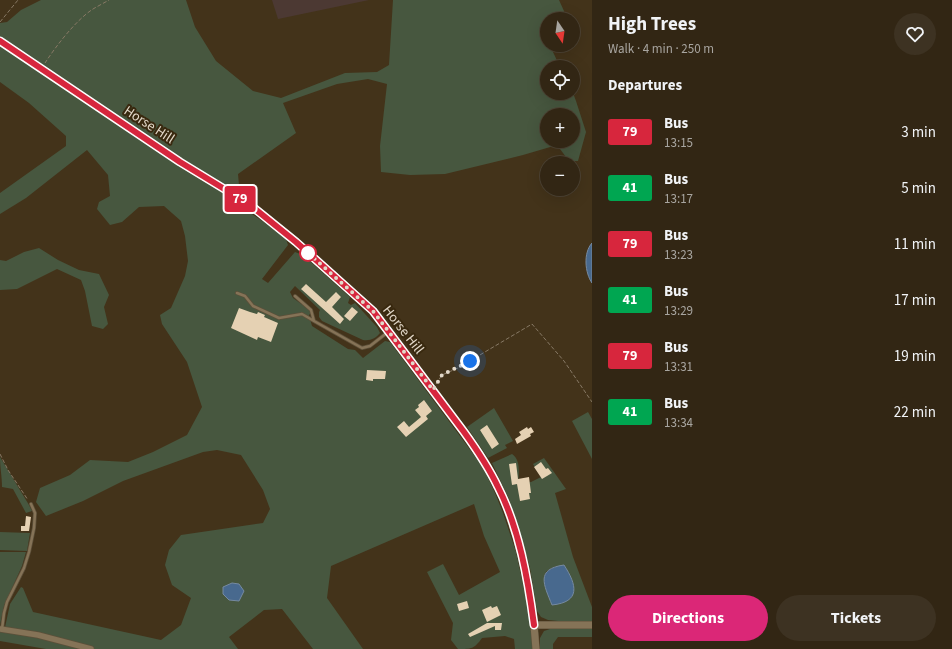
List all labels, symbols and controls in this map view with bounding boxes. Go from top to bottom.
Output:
text: High Trees [608,11,696,38]
north arrow [540,12,580,52]
map controls [540,12,580,196]
button: heart [894,13,936,55]
text: Walk · 4 min · 250 m [608,40,714,58]
button: locate [540,60,580,100]
text: Departures [608,75,682,96]
street label: Horse Hill [120,101,179,149]
button: + [540,108,580,148]
text: Bus [664,113,688,134]
text: 79 [623,122,637,142]
text: 3 min [901,122,936,143]
text: 13:15 [664,134,693,152]
button: − [540,156,580,196]
text: Bus [664,169,688,190]
text: 41 [623,178,637,198]
text: 5 min [901,178,936,199]
line badge: 79 [222,186,258,212]
text: 79 [233,189,247,209]
text: 13:17 [664,190,693,208]
text: Bus [664,225,688,246]
text: 79 [623,234,637,254]
text: 11 min [894,234,936,255]
unlabelled marker [299,244,317,262]
text: 13:23 [664,246,693,264]
text: Bus [664,281,688,302]
text: 41 [623,290,637,310]
text: 17 min [894,290,936,311]
street label: Horse Hill [378,301,429,359]
text: 13:29 [664,302,693,320]
text: Bus [664,337,688,358]
text: 79 [623,346,637,366]
text: 19 min [894,346,936,367]
your location [460,351,480,371]
text: 13:31 [664,358,693,376]
text: Bus [664,393,688,414]
text: 41 [623,402,637,422]
text: 22 min [894,402,936,423]
text: 13:34 [664,414,693,432]
button: Directions [608,595,768,641]
button: Tickets [776,595,936,641]

